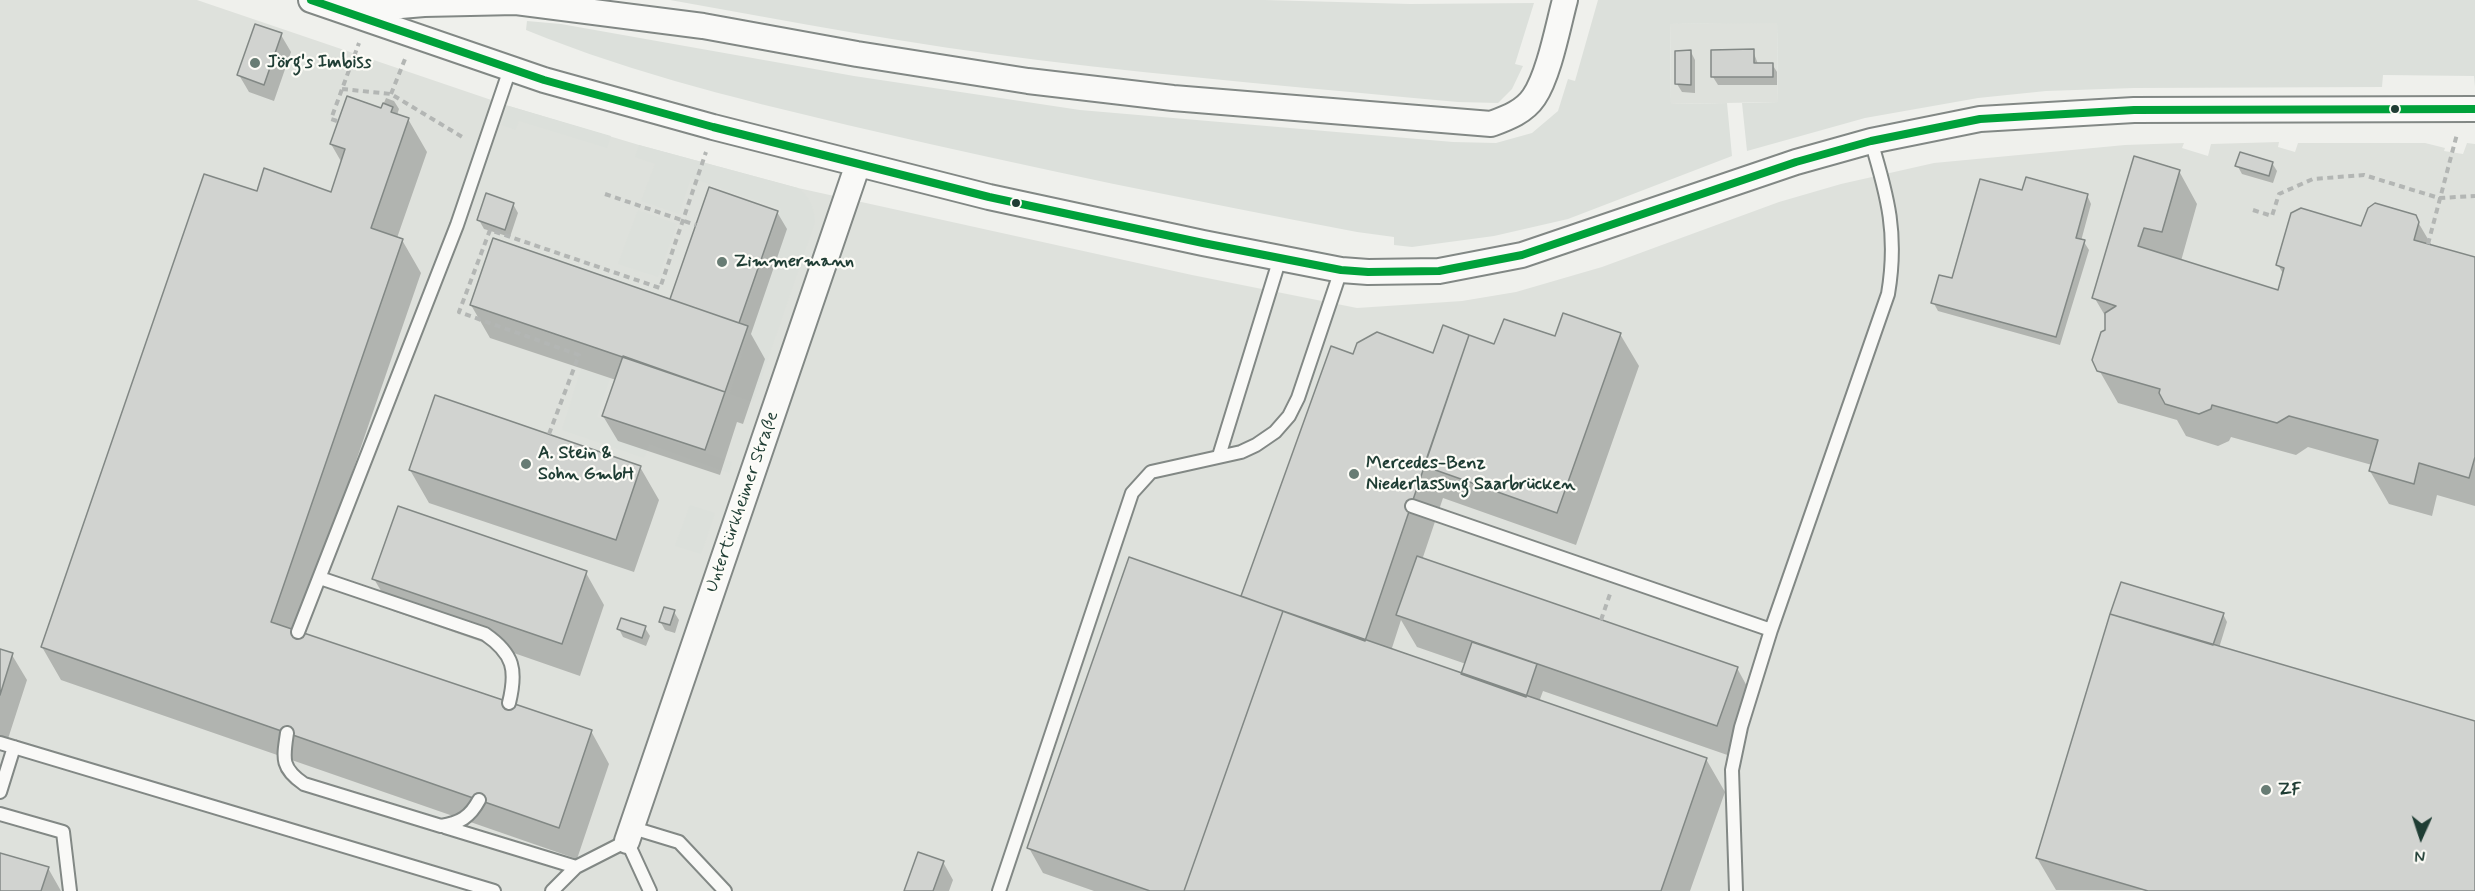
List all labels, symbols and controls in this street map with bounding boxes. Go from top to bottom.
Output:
place label: Jörg's Imbiss [267,52,372,74]
marker: Jörg's Imbiss [248,56,262,70]
unlabelled marker [2389,103,2401,115]
unlabelled marker [1010,197,1022,209]
place label: Zimmermann [734,251,854,273]
marker: Zimmermann [715,255,729,269]
street label: Untertürkheimer Straße [702,409,784,595]
place label: A. Stein & Sohn GmbH [538,443,634,486]
place label: Mercedes-Benz Niederlassung Saarbrücken [1366,453,1575,496]
marker: A. Stein & Sohn GmbH [519,457,533,471]
marker: Mercedes-Benz Niederlassung Saarbrücken [1347,467,1361,481]
place label: ZF [2278,779,2302,801]
marker: ZF [2259,783,2273,797]
north arrow [2391,807,2451,867]
text: N [2414,845,2426,866]

